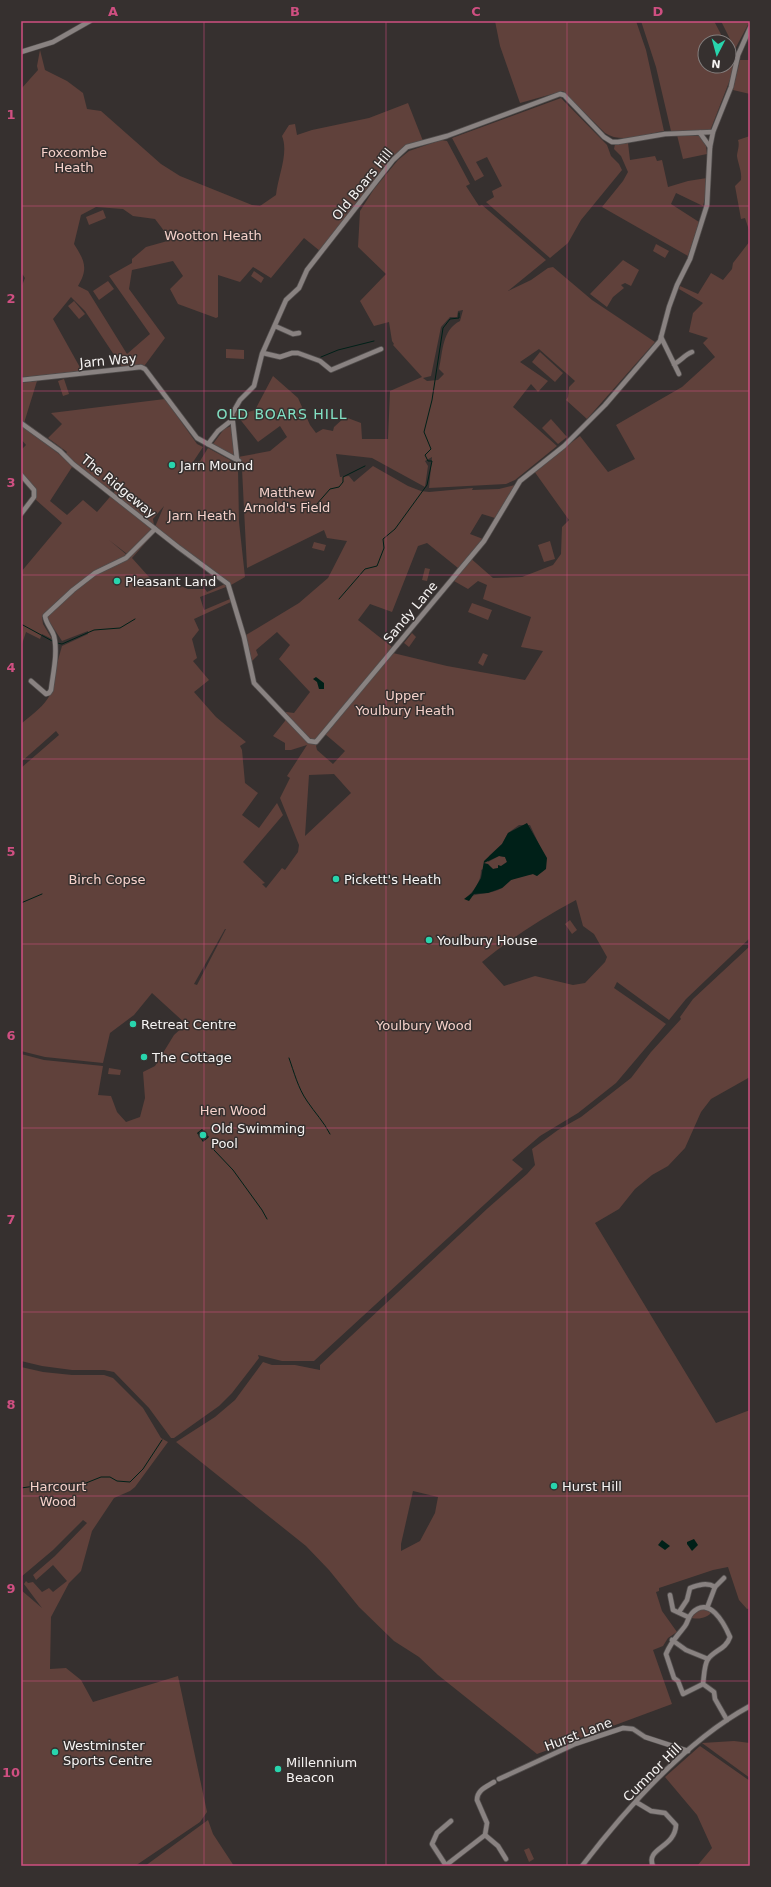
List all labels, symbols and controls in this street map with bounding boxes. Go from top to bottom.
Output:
text: A [108,4,118,19]
text: B [290,4,300,19]
text: C [471,4,481,19]
text: D [653,4,664,19]
north arrow [697,34,737,74]
text: N [711,57,721,70]
text: 1 [6,107,16,122]
park label: Foxcombe Heath [41,145,107,175]
street label: Old Boars Hill [329,145,396,223]
park label: Wootton Heath [164,228,262,243]
text: 2 [6,291,16,306]
street label: Jarn Way [78,351,137,371]
district label: OLD BOARS HILL [216,406,348,422]
street label: The Ridgeway [78,451,159,521]
place label: Jarn Mound [179,458,253,473]
marker: Jarn Mound [167,460,177,470]
text: 3 [6,475,16,490]
park label: Matthew Arnold's Field [244,485,330,515]
park label: Jarn Heath [167,508,236,523]
place label: Pleasant Land [125,574,216,589]
marker: Pleasant Land [112,576,122,586]
street label: Sandy Lane [380,578,441,646]
text: 4 [6,660,16,675]
park label: Upper Youlbury Heath [355,688,454,718]
text: 5 [6,844,16,859]
park label: Birch Copse [68,872,146,887]
place label: Pickett's Heath [344,872,441,887]
marker: Pickett's Heath [331,874,341,884]
place label: Youlbury House [436,933,537,948]
marker: Youlbury House [424,935,434,945]
place label: Retreat Centre [141,1017,236,1032]
park label: Youlbury Wood [375,1018,472,1033]
marker: Retreat Centre [128,1019,138,1029]
text: 6 [6,1028,16,1043]
place label: The Cottage [151,1050,232,1065]
marker: The Cottage [139,1052,149,1062]
park label: Hen Wood [200,1103,266,1118]
place label: Old Swimming Pool [211,1121,305,1151]
marker: Old Swimming Pool [198,1130,208,1140]
text: 7 [6,1212,16,1227]
text: 8 [6,1397,16,1412]
park label: Harcourt Wood [30,1479,86,1509]
place label: Hurst Hill [562,1479,622,1494]
marker: Hurst Hill [549,1481,559,1491]
text: 9 [6,1581,16,1596]
street label: Hurst Lane [542,1715,614,1754]
place label: Westminster Sports Centre [63,1738,152,1768]
street label: Cumnor Hill [620,1740,685,1805]
marker: Westminster Sports Centre [50,1747,60,1757]
place label: Millennium Beacon [286,1755,357,1785]
marker: Millennium Beacon [273,1764,283,1774]
text: 10 [2,1765,20,1780]

